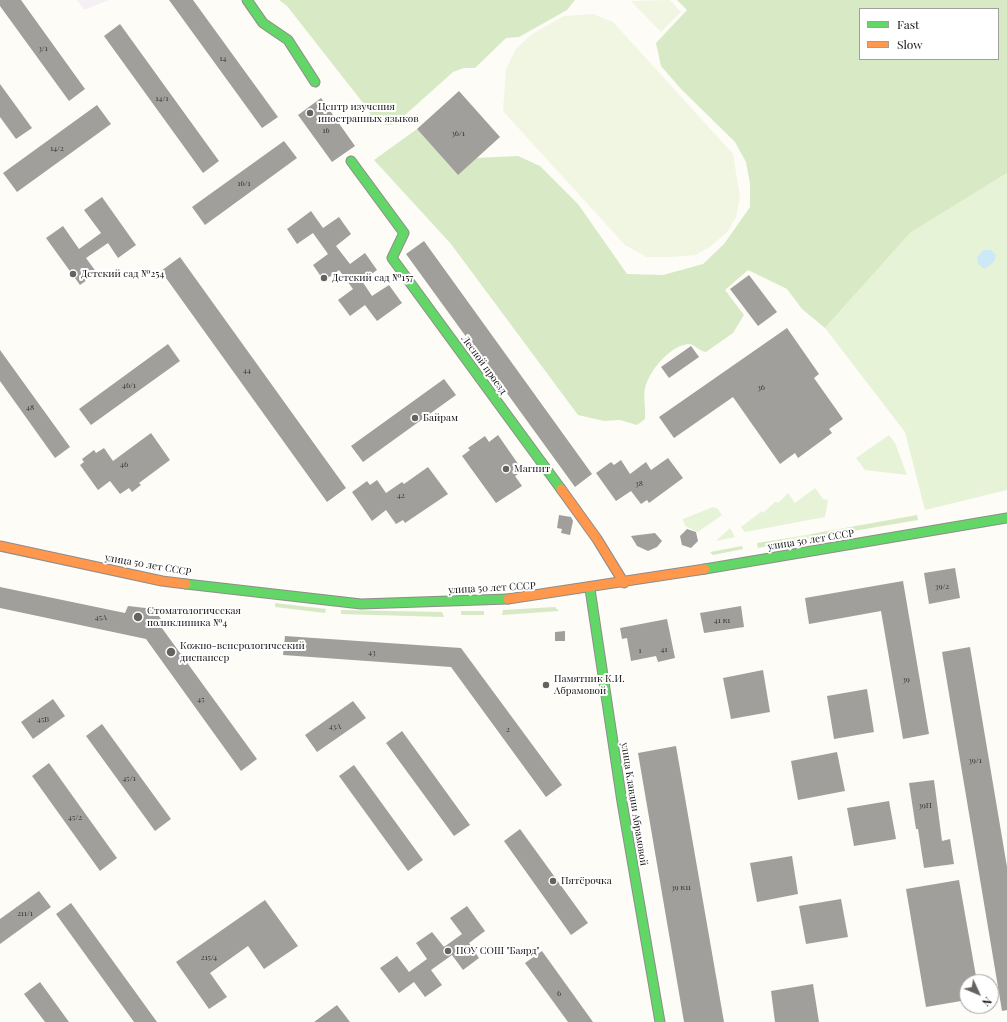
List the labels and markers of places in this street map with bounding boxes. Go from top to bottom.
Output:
place label: Центр изучения иностранных языков [318,101,419,124]
marker: Центр изучения иностранных языков [305,108,315,118]
place label: Детский сад №254 [81,268,164,280]
marker: Детский сад №254 [68,269,78,279]
place label: Детский сад №157 [332,272,413,284]
marker: Детский сад №157 [319,273,329,283]
place label: Байрам [423,412,458,424]
marker: Байрам [410,413,420,423]
place label: Магнит [514,463,550,475]
marker: Магнит [501,464,511,474]
place label: Стоматологическая поликлиника №4 [147,605,241,628]
marker: Стоматологическая поликлиника №4 [132,611,144,623]
place label: Кожно-венерологический диспансер [180,640,305,664]
marker: Кожно-венерологический диспансер [165,646,177,658]
place label: Памятник К.И. Абрамовой [554,673,625,696]
marker: Памятник К.И. Абрамовой [541,680,551,690]
place label: Пятёрочка [561,875,612,887]
marker: Пятёрочка [548,876,558,886]
place label: НОУ СОШ "Баярд" [456,945,540,957]
marker: НОУ СОШ "Баярд" [443,946,453,956]

